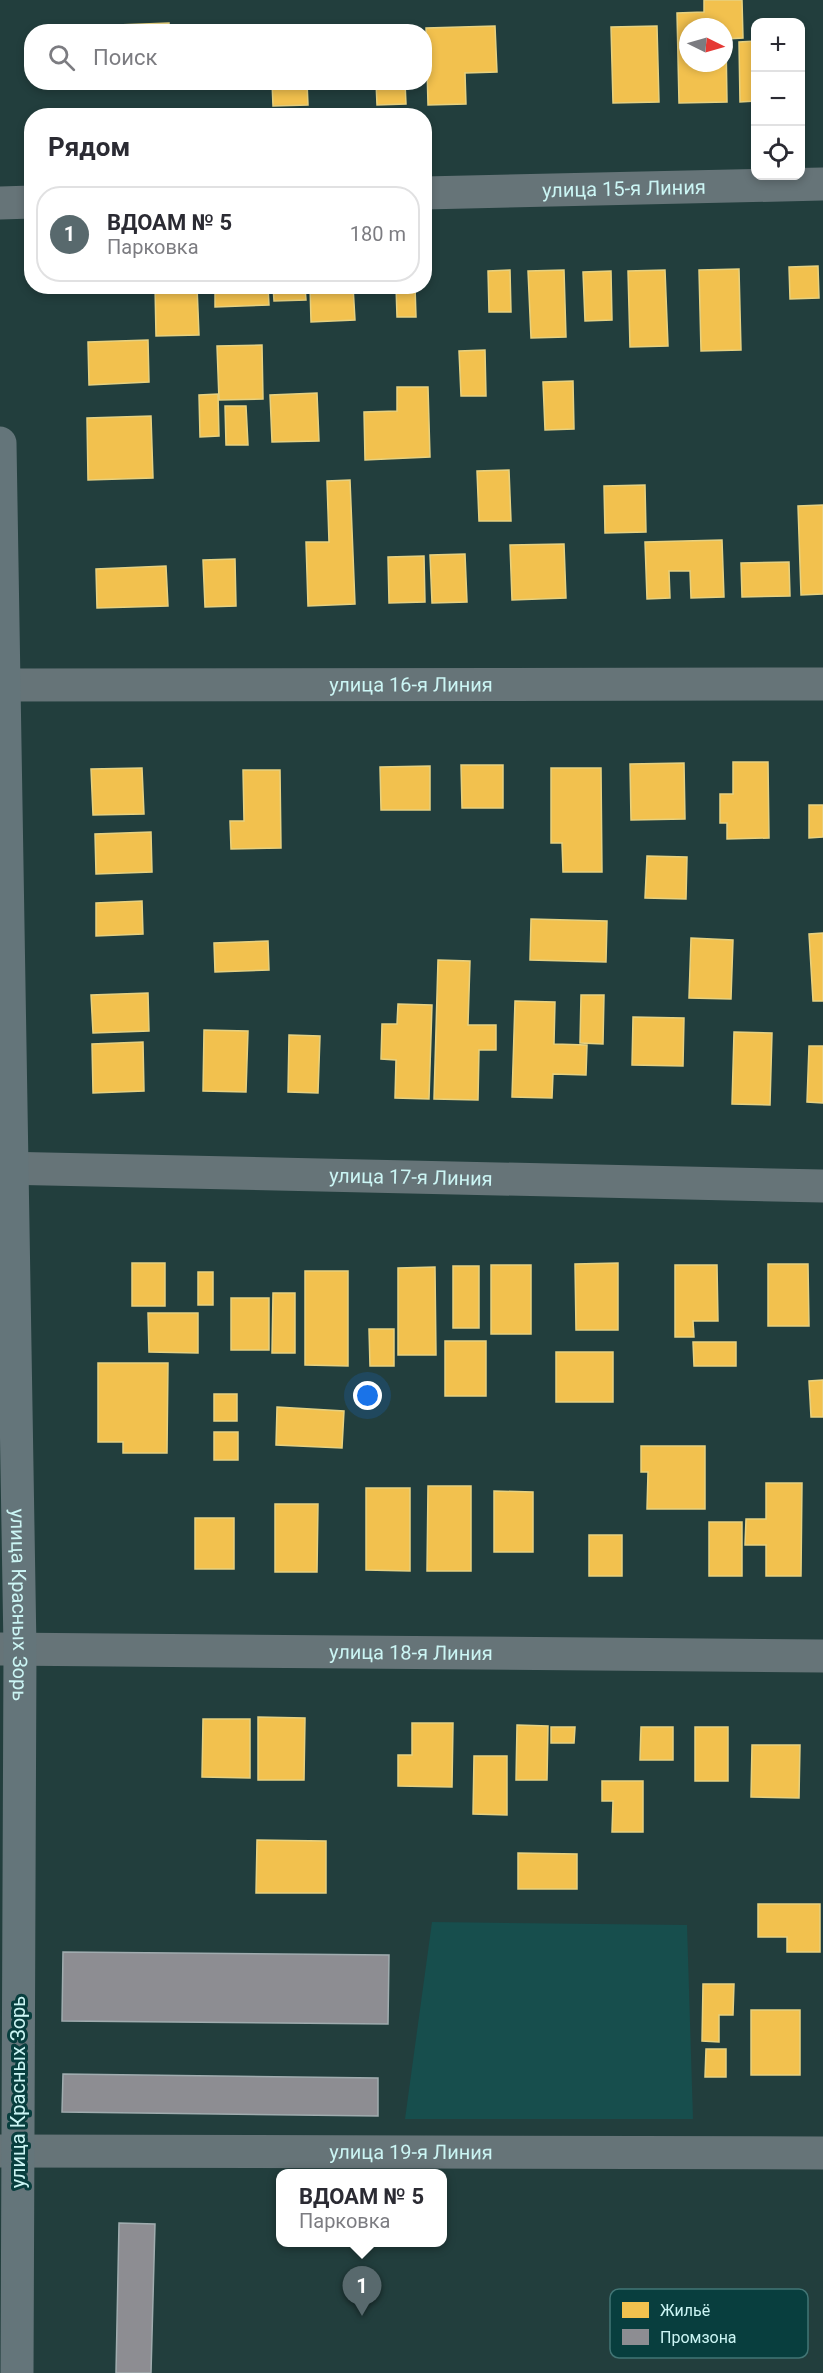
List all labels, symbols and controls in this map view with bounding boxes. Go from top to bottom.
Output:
north arrow [679,18,733,72]
map controls [751,18,805,180]
button: + [751,18,805,72]
search box [24,24,432,90]
icon: search [45,41,78,74]
text: Поиск [93,45,157,70]
button: − [751,72,805,126]
button: locate [751,126,805,180]
text: Рядом [48,132,130,162]
street label: улица 15-я Линия [542,175,706,202]
text: ВДОАМ № 5 [107,210,232,235]
text: 1 [64,222,75,246]
text: 180 m [350,222,406,246]
text: Парковка [107,235,199,259]
street label: улица 16-я Линия [329,672,493,697]
street label: улица 17-я Линия [329,1163,493,1191]
your location [353,1381,382,1410]
street label: улица Красных Зорь [6,1508,32,1701]
street label: улица 18-я Линия [329,1640,493,1665]
street label: улица Красных Зорь [6,1996,30,2188]
street label: улица 19-я Линия [329,2140,493,2164]
popup [276,2169,447,2247]
text: ВДОАМ № 5 [299,2184,424,2209]
text: Парковка [299,2209,391,2233]
pin: 1 [342,2266,382,2316]
legend [610,2289,808,2358]
text: Жильё [660,2301,710,2320]
text: Промзона [660,2328,737,2347]

